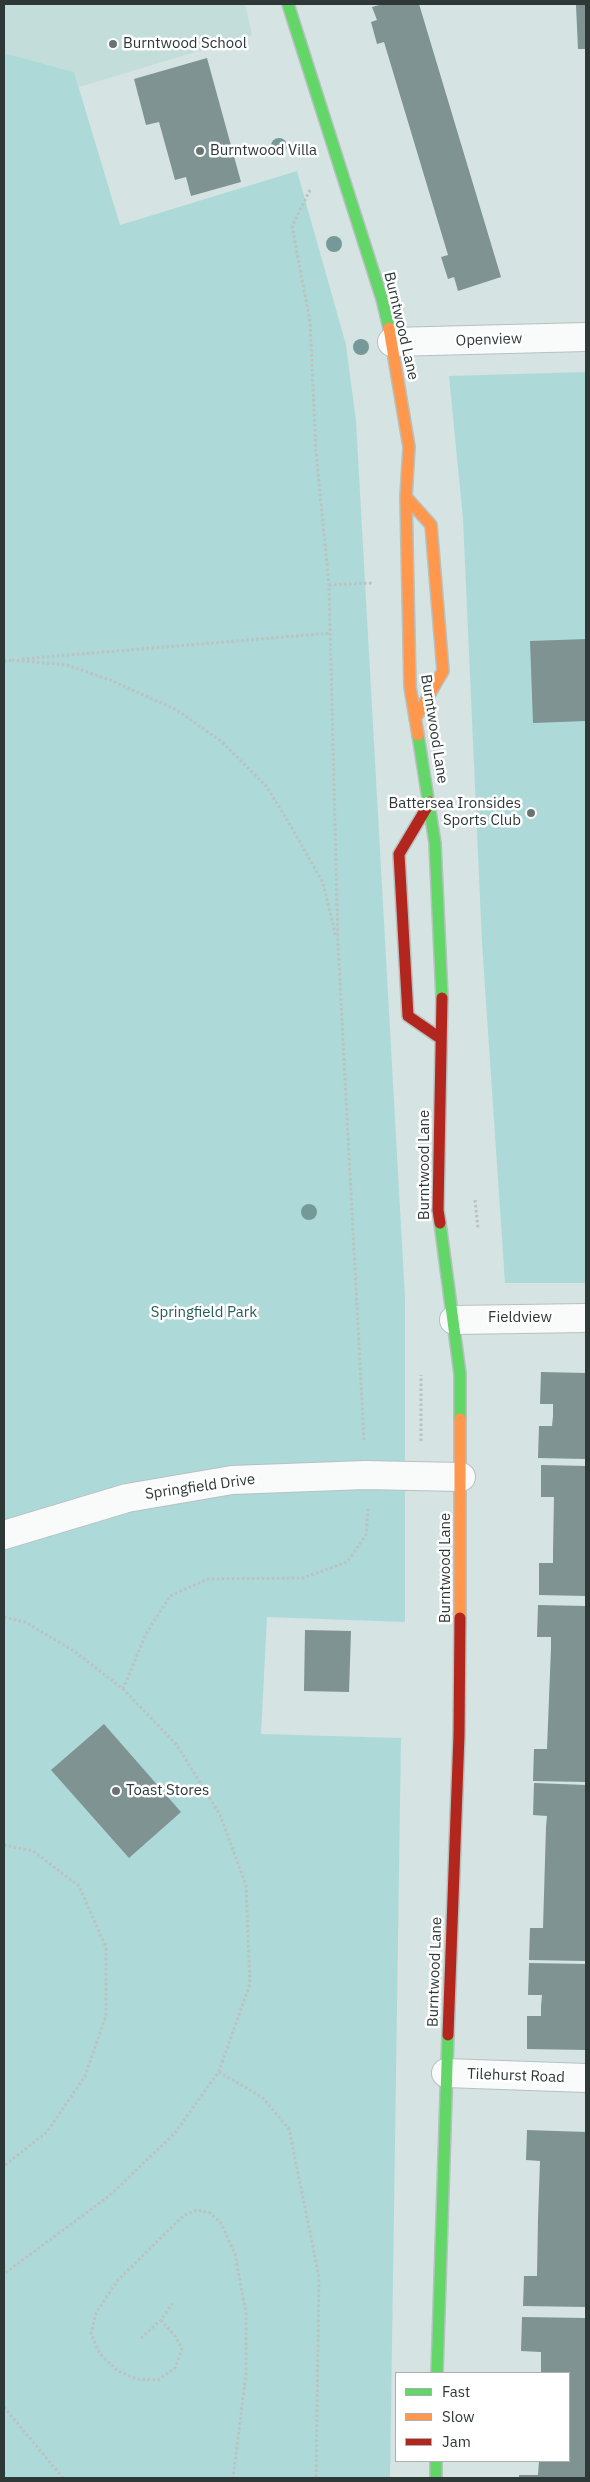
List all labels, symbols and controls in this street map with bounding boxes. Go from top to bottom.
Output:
place label: Burntwood School [123,35,247,53]
marker: Burntwood School [107,38,119,50]
place label: Burntwood Villa [210,142,317,160]
marker: Burntwood Villa [194,145,206,157]
street label: Burntwood Lane [380,270,422,382]
street label: Openview [455,330,523,350]
street label: Burntwood Lane [416,673,452,785]
place label: Battersea Ironsides Sports Club [388,795,521,830]
marker: Battersea Ironsides Sports Club [525,807,537,819]
street label: Burntwood Lane [416,1110,434,1220]
park label: Springfield Park [151,1304,257,1322]
street label: Fieldview [488,1309,552,1327]
street label: Springfield Drive [144,1470,256,1504]
street label: Burntwood Lane [437,1513,455,1623]
place label: Toast Stores [126,1782,209,1800]
marker: Toast Stores [110,1785,122,1797]
street label: Burntwood Lane [424,1917,446,2027]
street label: Tilehurst Road [467,2065,565,2087]
legend [395,2372,570,2462]
text: Fast [442,2382,470,2401]
text: Slow [442,2407,475,2426]
text: Jam [442,2432,471,2451]

